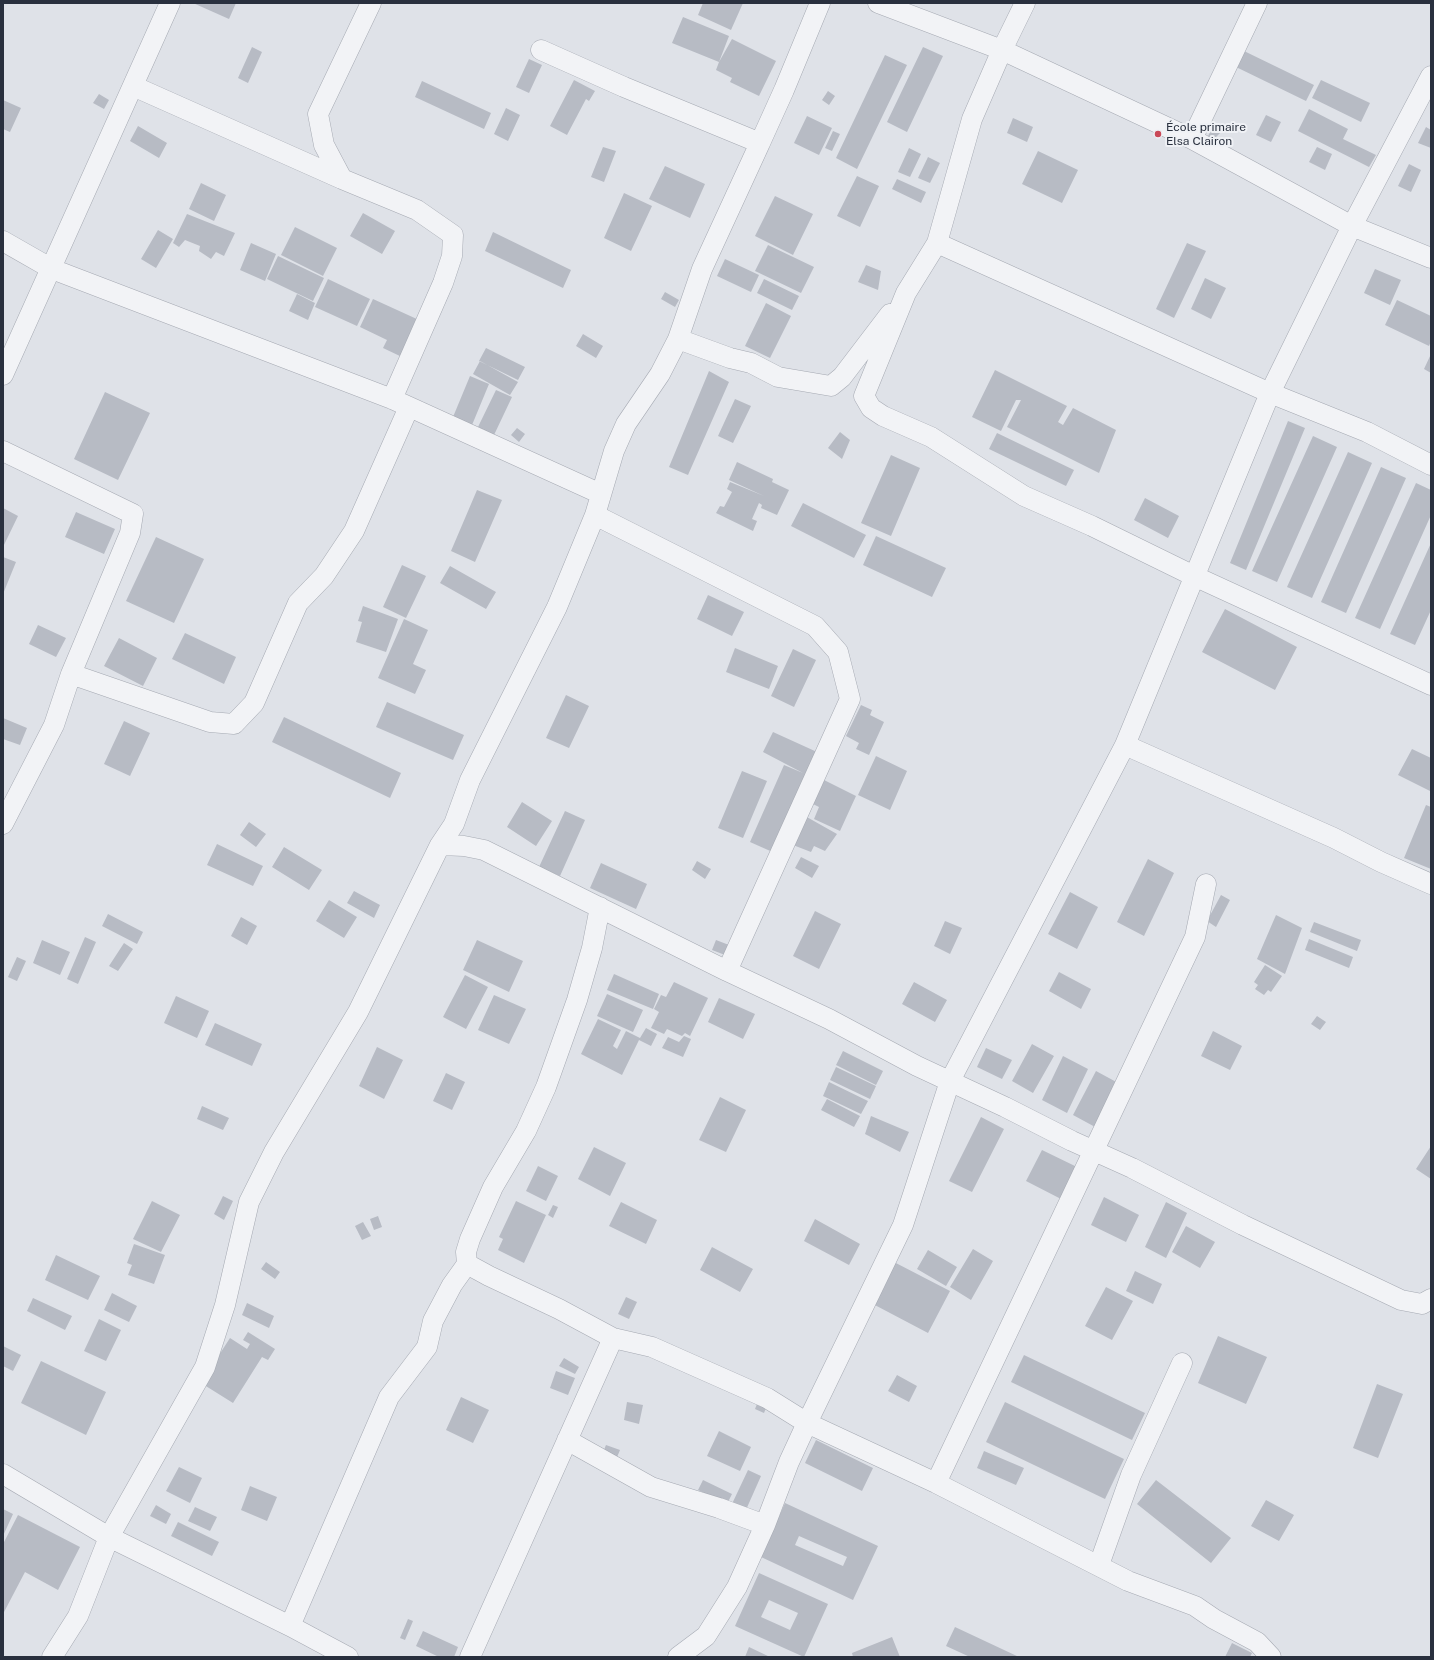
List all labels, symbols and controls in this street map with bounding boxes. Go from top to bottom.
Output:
place label: École primaire Elsa Clairon [1166,120,1246,148]
marker: École primaire Elsa Clairon [1153,129,1163,139]

